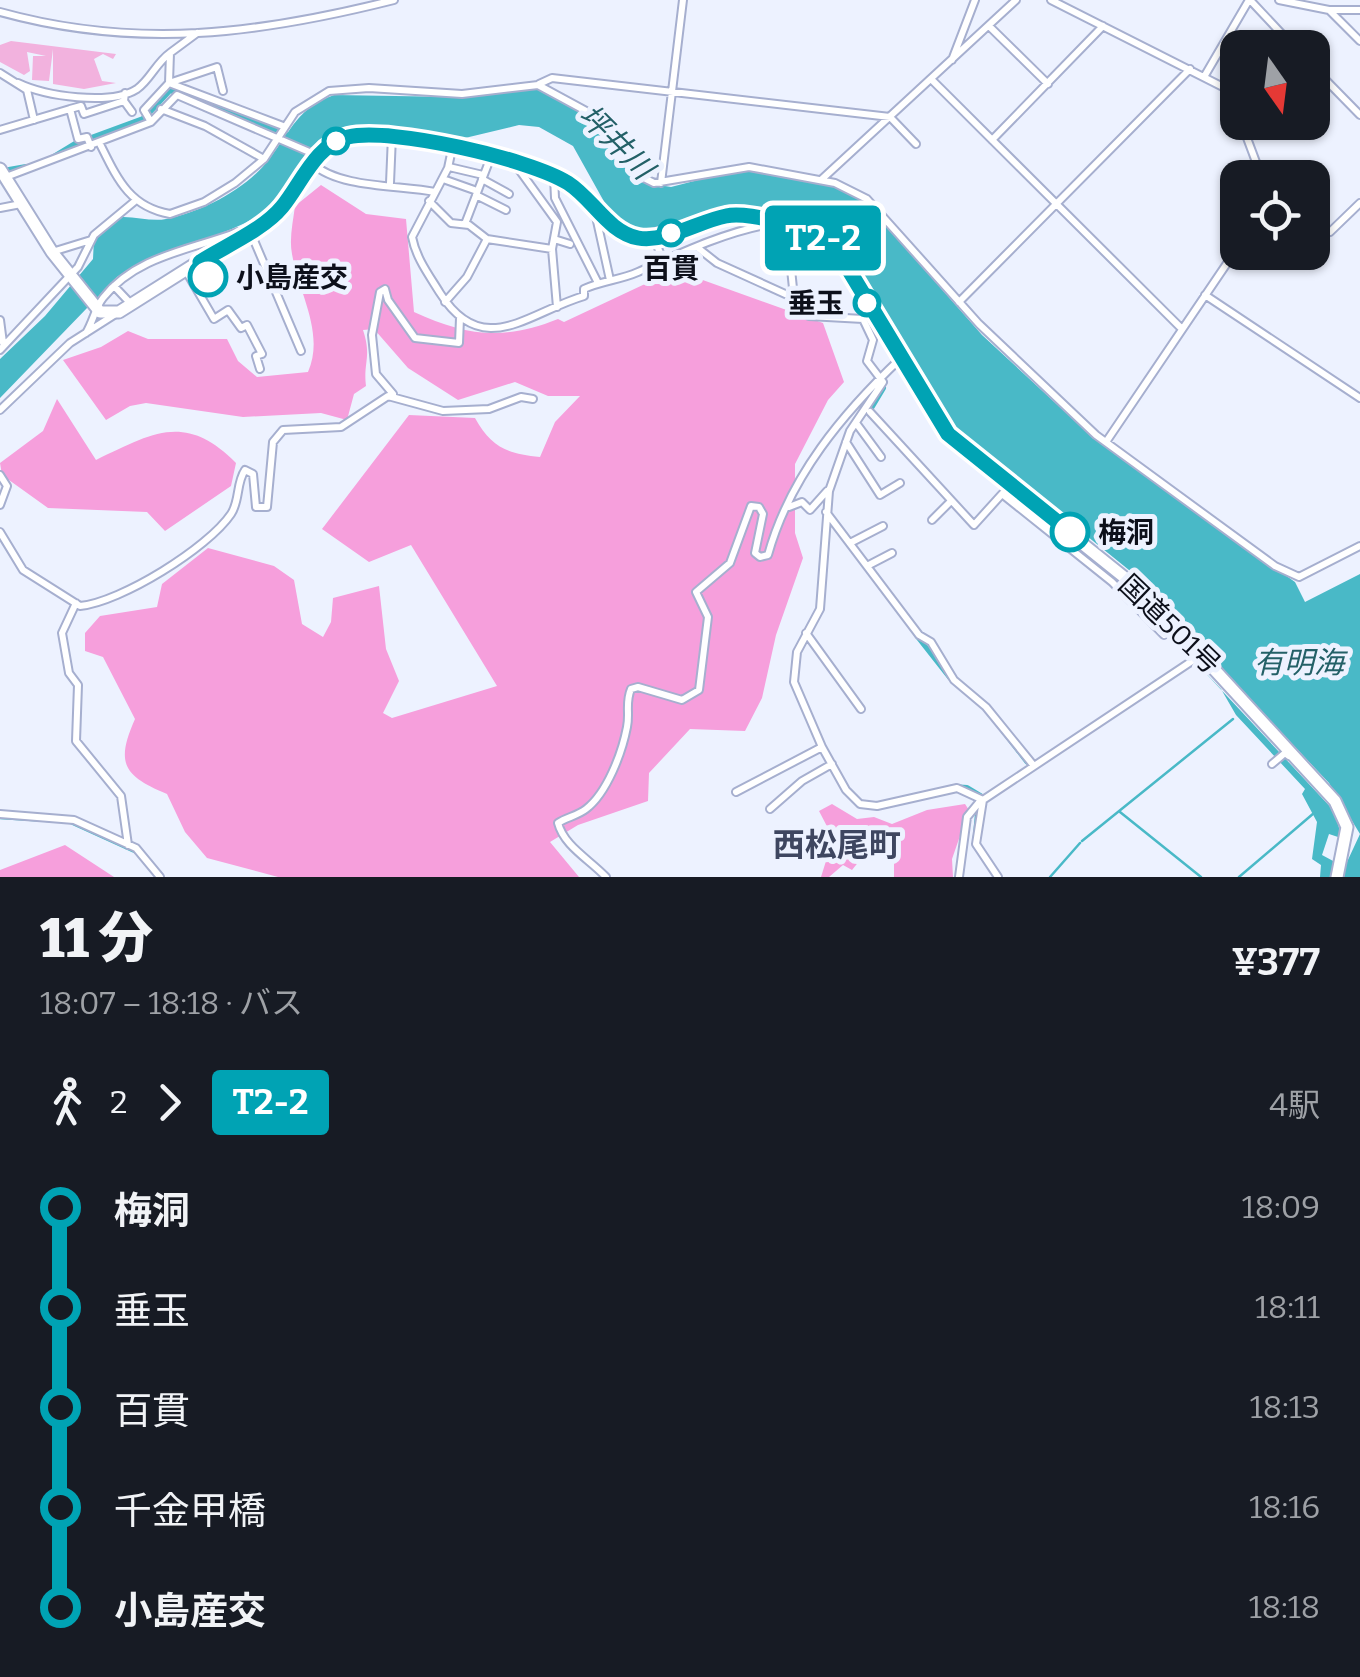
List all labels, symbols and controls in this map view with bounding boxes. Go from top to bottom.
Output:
north arrow [1220,30,1330,140]
map controls [1220,30,1330,270]
water label: 坪井川 [571,97,663,189]
unlabelled marker [323,128,349,154]
button: locate [1220,160,1330,270]
line badge: T2-2 [753,206,893,270]
text: T2-2 [785,217,861,259]
marker: 百貫 [658,220,684,246]
place label: 百貫 [643,252,699,285]
marker: 小島産交 [189,258,227,296]
place label: 小島産交 [236,261,348,294]
place label: 垂玉 [788,287,844,320]
marker: 垂玉 [854,290,880,316]
marker: 梅洞 [1051,513,1089,551]
place label: 梅洞 [1098,516,1154,549]
street label: 国道501号 [1112,568,1227,681]
water label: 有明海 [1254,645,1348,681]
district label: 西松尾町 [773,826,901,864]
text: 11 分 [40,906,153,972]
text: ¥377 [1232,939,1320,985]
text: 18:07 – 18:18 · バス [40,984,303,1022]
icon: walk [40,1075,95,1130]
icon: forward [142,1075,197,1130]
text: T2-2 [232,1081,309,1123]
text: 2 [110,1083,127,1121]
text: 4駅 [1269,1086,1320,1124]
text: 梅洞 [114,1188,190,1234]
text: 18:09 [1242,1188,1320,1226]
text: 垂玉 [114,1288,190,1334]
text: 18:11 [1255,1288,1320,1326]
text: 百貫 [114,1388,190,1434]
text: 18:13 [1250,1388,1320,1426]
text: 千金甲橋 [114,1488,266,1534]
text: 18:16 [1249,1488,1320,1526]
text: 小島産交 [114,1588,266,1634]
text: 18:18 [1249,1588,1320,1626]

